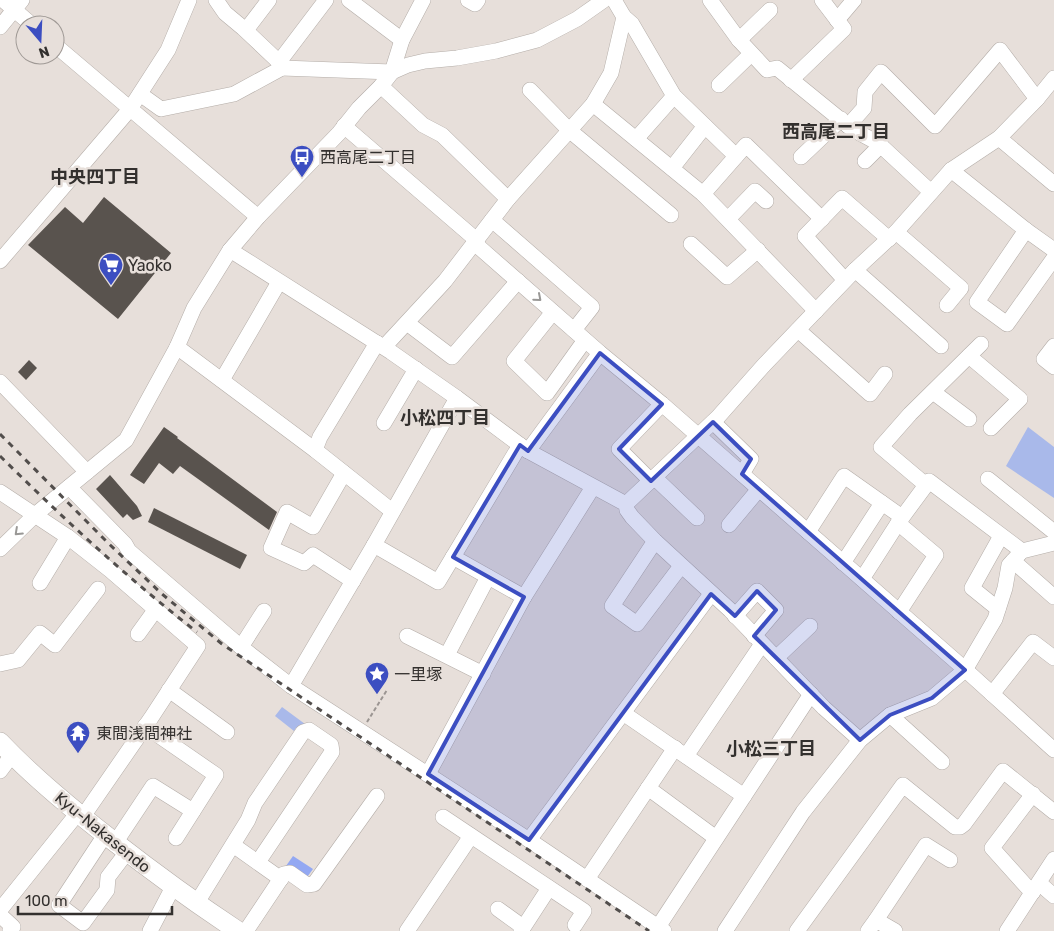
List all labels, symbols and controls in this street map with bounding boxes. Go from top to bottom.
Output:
north arrow [15,15,65,65]
text: N [37,42,52,61]
district label: 西高尾二丁目 [782,121,890,143]
bus stop icon: 西高尾二丁目 [289,144,315,178]
place label: 西高尾二丁目 [320,148,416,167]
district label: 中央四丁目 [50,166,140,188]
supermarket icon: Yaoko [98,252,124,286]
place label: Yaoko [128,256,172,275]
one-way arrow [532,293,541,302]
district label: 小松四丁目 [400,407,490,429]
one-way arrow [15,526,24,535]
place icon: 一里塚 [364,661,390,695]
place label: 一里塚 [394,665,442,684]
temple icon: 東間浅間神社 [65,720,91,754]
place label: 東間浅間神社 [96,724,192,743]
district label: 小松三丁目 [726,738,816,760]
street label: Kyu-Nakasendo [51,788,154,877]
scale bar [18,884,171,916]
text: 100 m [25,892,67,910]

